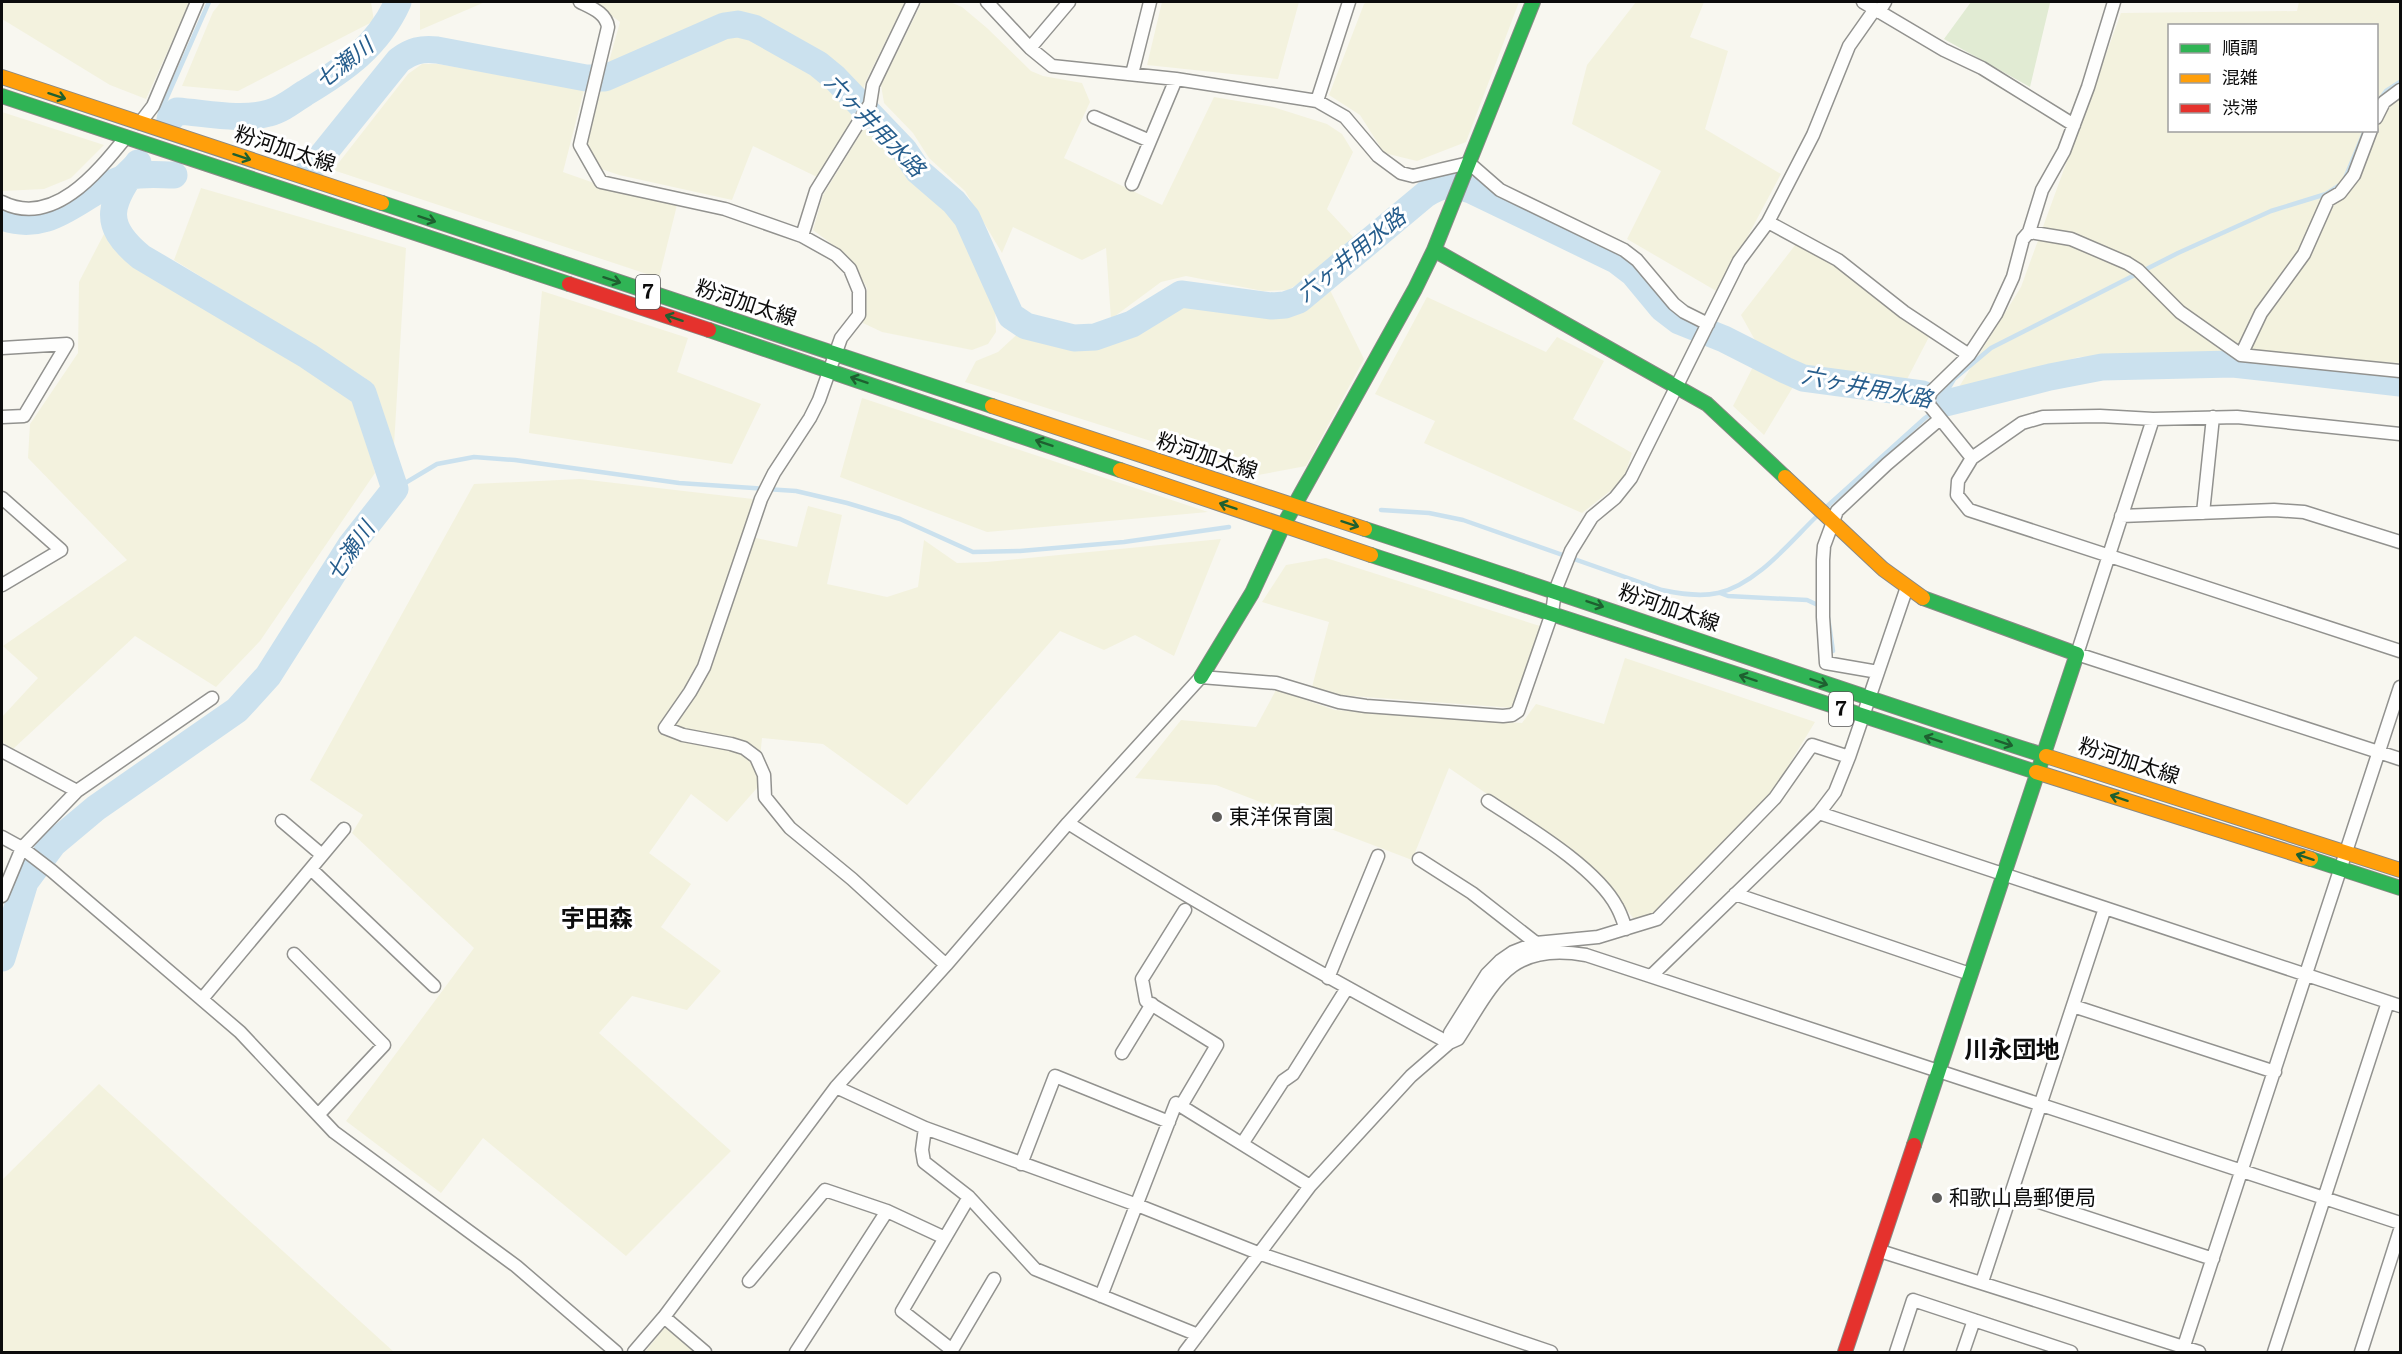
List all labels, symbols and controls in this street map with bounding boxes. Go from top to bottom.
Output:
legend [2168,24,2378,132]
water label: 七瀬川 [307,27,381,95]
text: 順調 [2222,33,2258,60]
text: 混雑 [2222,63,2258,90]
water label: 六ヶ井用水路 [818,65,935,184]
one-way arrow [47,91,66,102]
text: 渋滞 [2222,93,2258,120]
street label: 粉河加太線 [231,116,340,178]
one-way arrow [232,152,251,163]
water label: 六ヶ井用水路 [1288,198,1413,308]
one-way arrow [417,214,436,225]
street label: 粉河加太線 [692,270,801,332]
road number: 7 [636,275,660,309]
one-way arrow [602,276,621,287]
one-way arrow [665,312,684,323]
water label: 六ヶ井用水路 [1799,357,1937,415]
one-way arrow [850,374,869,385]
street label: 粉河加太線 [1153,423,1262,485]
one-way arrow [1035,437,1053,448]
one-way arrow [1219,500,1238,511]
water label: 七瀬川 [316,512,382,587]
one-way arrow [1340,519,1359,530]
street label: 粉河加太線 [1615,574,1724,637]
one-way arrow [1585,600,1604,611]
one-way arrow [1739,672,1758,683]
one-way arrow [1809,677,1828,688]
road number: 7 [1829,692,1853,726]
street label: 粉河加太線 [2075,728,2184,790]
one-way arrow [1924,733,1943,744]
one-way arrow [1994,738,2013,749]
one-way arrow [2110,792,2129,803]
place label: 東洋保育園 [1229,799,1334,830]
marker: 東洋保育園 [1210,810,1224,824]
one-way arrow [2296,851,2315,862]
district label: 宇田森 [561,899,633,934]
district label: 川永団地 [1964,1030,2060,1065]
place label: 和歌山島郵便局 [1949,1180,2096,1211]
marker: 和歌山島郵便局 [1930,1191,1944,1205]

